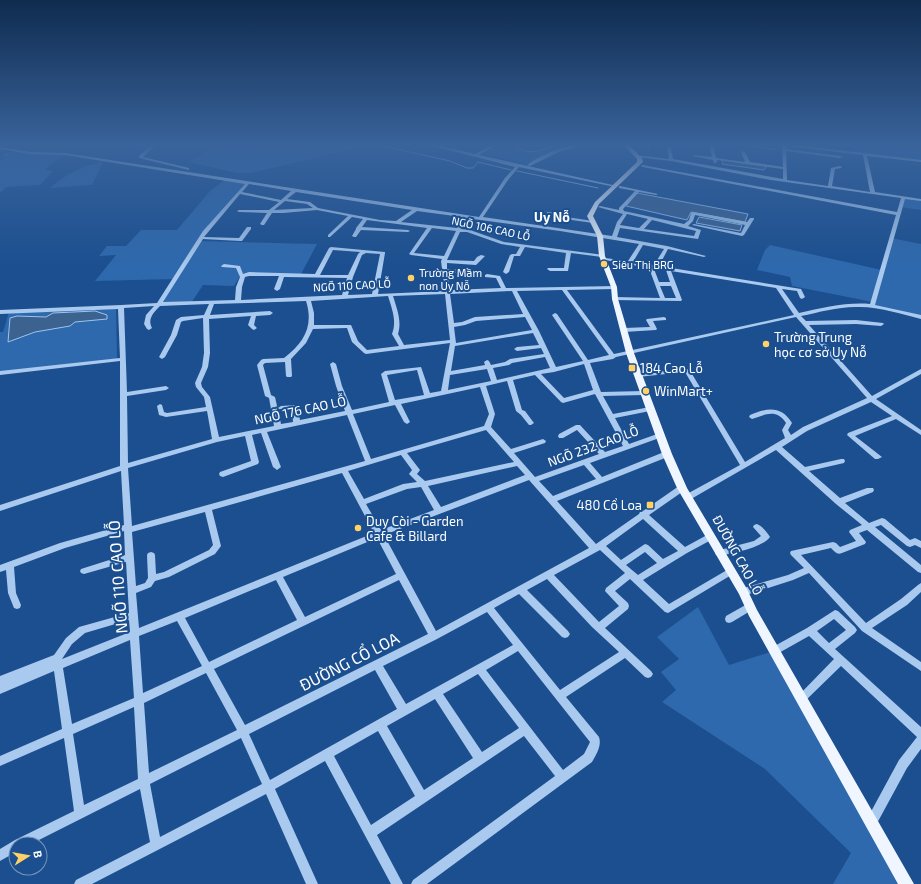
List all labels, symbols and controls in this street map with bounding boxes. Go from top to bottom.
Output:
district label: Uy Nỗ [534,209,570,225]
street label: NGÕ 106 CAO LỖ [451,211,532,243]
place label: Siêu Thị BRG [612,258,674,272]
marker: Siêu Thị BRG [599,259,609,269]
place label: Trường Mầm non Uy Nỗ [419,266,482,292]
marker: Trường Mầm non Uy Nỗ [406,273,416,283]
street label: NGÕ 110 CAO LỖ [313,274,391,294]
place label: Trường Trung học cơ sở Uy Nỗ [774,329,867,360]
marker: Trường Trung học cơ sở Uy Nỗ [761,339,771,349]
place label: 184 Cao Lỗ [640,360,703,376]
marker: 184 Cao Lỗ [627,363,637,373]
place label: WinMart+ [654,383,713,399]
marker: WinMart+ [641,386,651,396]
street label: NGÕ 176 CAO LỖ [252,391,347,428]
street label: NGÕ 232 CAO LỖ [545,420,641,470]
place label: 480 Cổ Loa [577,497,642,513]
marker: 480 Cổ Loa [645,500,655,510]
street label: ĐƯỜNG CAO LỖ [709,511,768,598]
place label: Duy Còi - Garden Cafe & Billard [366,513,464,544]
street label: NGÕ 110 CAO LỖ [103,520,130,634]
marker: Duy Còi - Garden Cafe & Billard [353,523,363,533]
street label: ĐƯỜNG CỔ LOA [296,627,402,694]
north arrow [8,836,48,876]
text: B [31,849,45,859]

